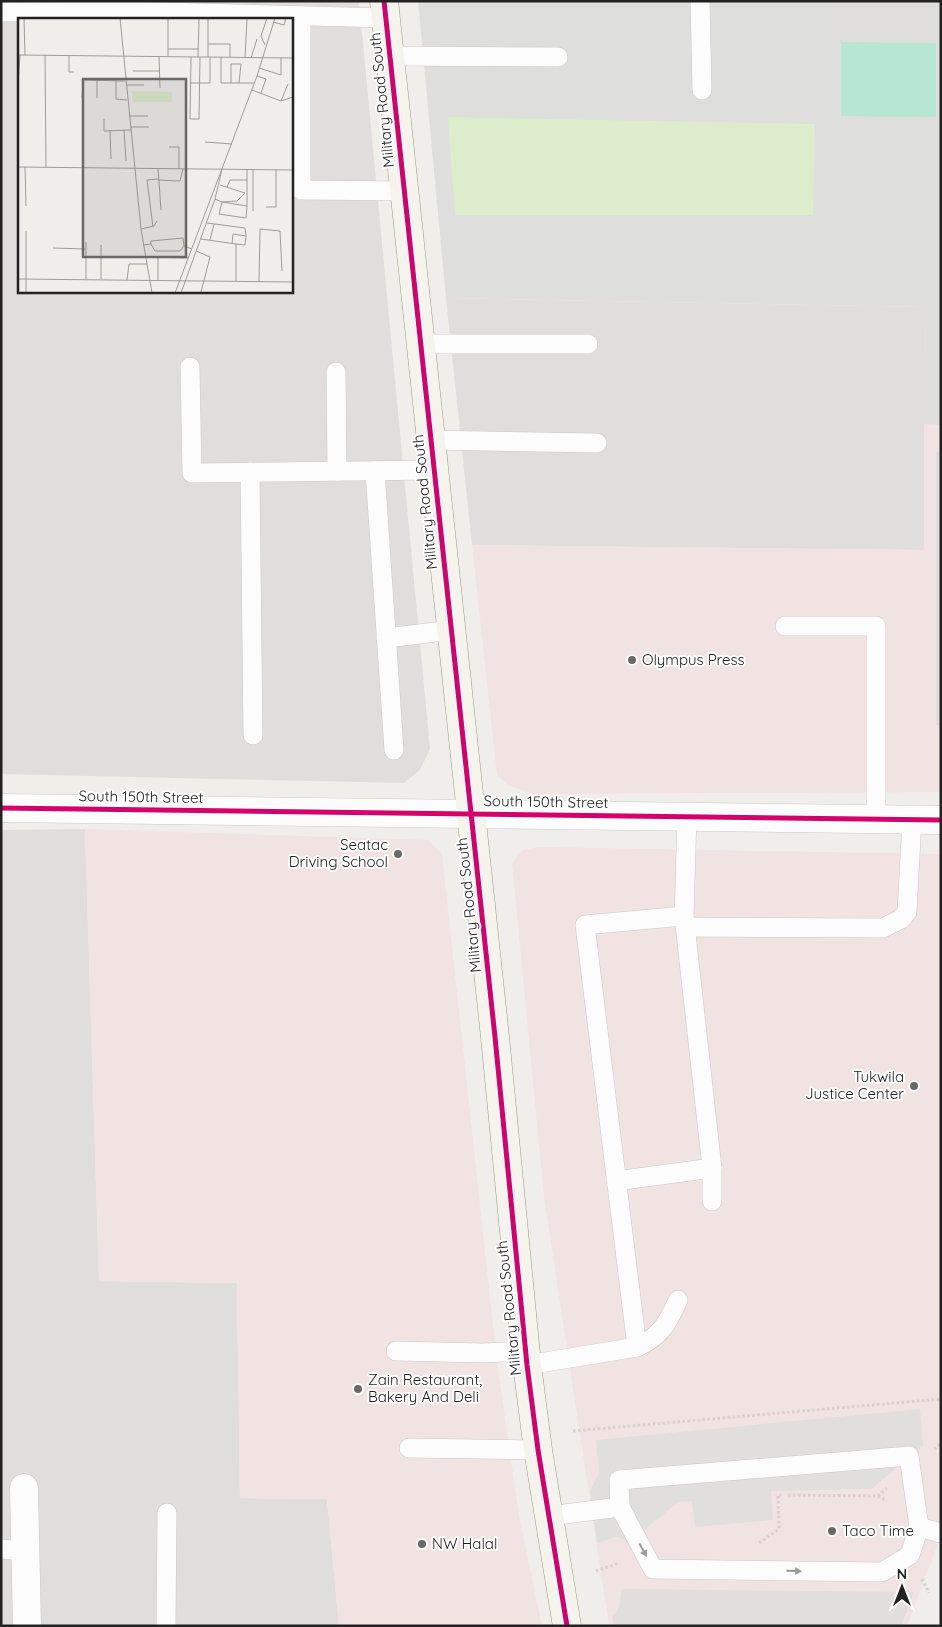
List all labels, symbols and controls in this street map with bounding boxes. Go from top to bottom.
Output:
inset map [18,18,292,292]
street label: Military Road South [365,32,398,169]
street label: Military Road South [408,434,441,571]
place label: Olympus Press [642,650,745,669]
marker: Olympus Press [626,654,638,666]
street label: South 150th Street [78,786,204,807]
street label: South 150th Street [483,791,609,812]
place label: Seatac Driving School [289,835,388,871]
street label: Military Road South [452,837,485,974]
marker: Seatac Driving School [392,848,404,860]
place label: Tukwila Justice Center [805,1067,904,1103]
marker: Tukwila Justice Center [908,1080,920,1092]
street label: Military Road South [492,1240,525,1377]
place label: Zain Restaurant, Bakery And Deli [368,1370,482,1406]
marker: Zain Restaurant, Bakery And Deli [352,1383,364,1395]
place label: Taco Time [842,1521,914,1540]
marker: Taco Time [826,1525,838,1537]
place label: NW Halal [432,1534,497,1553]
marker: NW Halal [416,1538,428,1550]
one-way arrow [639,1543,647,1558]
north arrow [877,1562,927,1612]
text: N [897,1565,907,1583]
one-way arrow [787,1567,803,1575]

